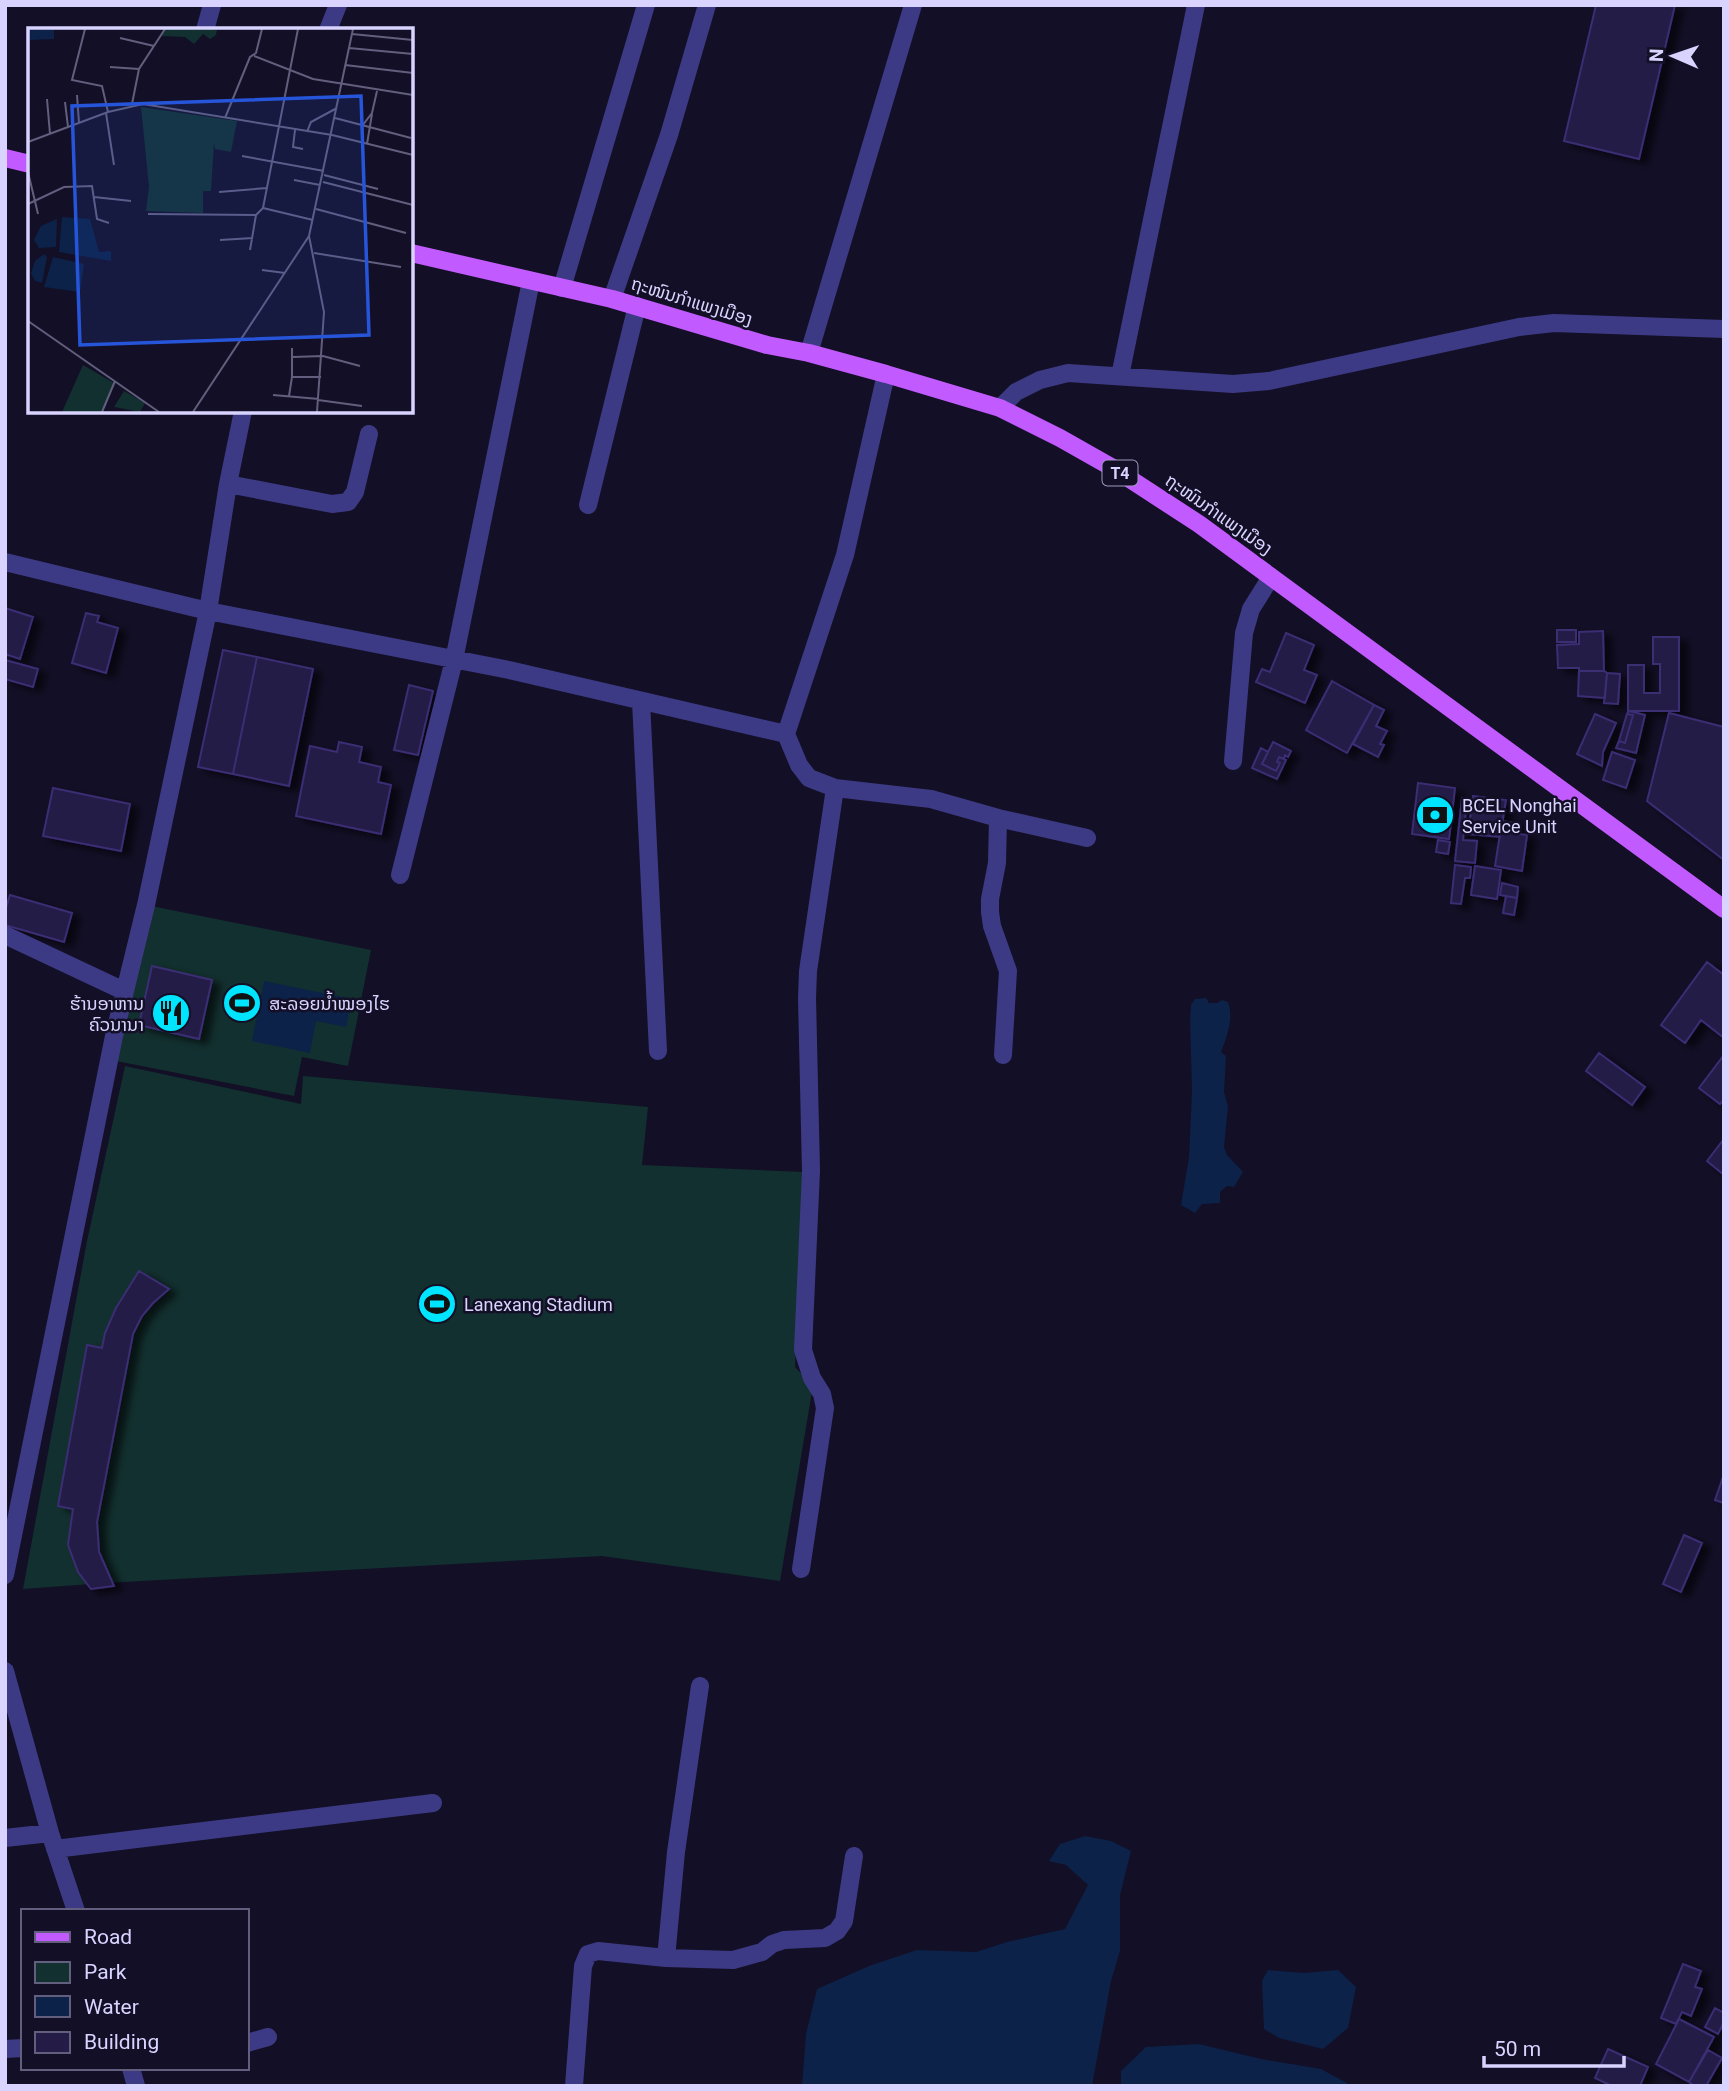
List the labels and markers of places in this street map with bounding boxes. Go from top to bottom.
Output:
bank icon: BCEL Nonghai Service Unit [1414,794,1456,836]
place label: BCEL Nonghai Service Unit [1462,795,1577,837]
sports icon: ສະລອຍນ້ຳໝອງໄຮ [221,982,263,1024]
place label: ສະລອຍນ້ຳໝອງໄຮ [269,990,390,1014]
restaurant icon: ຮ້ານອາຫານ ຄົວນານາ [150,992,192,1034]
place label: ຮ້ານອາຫານ ຄົວນານາ [70,993,144,1035]
sports icon: Lanexang Stadium [416,1283,458,1325]
place label: Lanexang Stadium [464,1294,613,1315]

